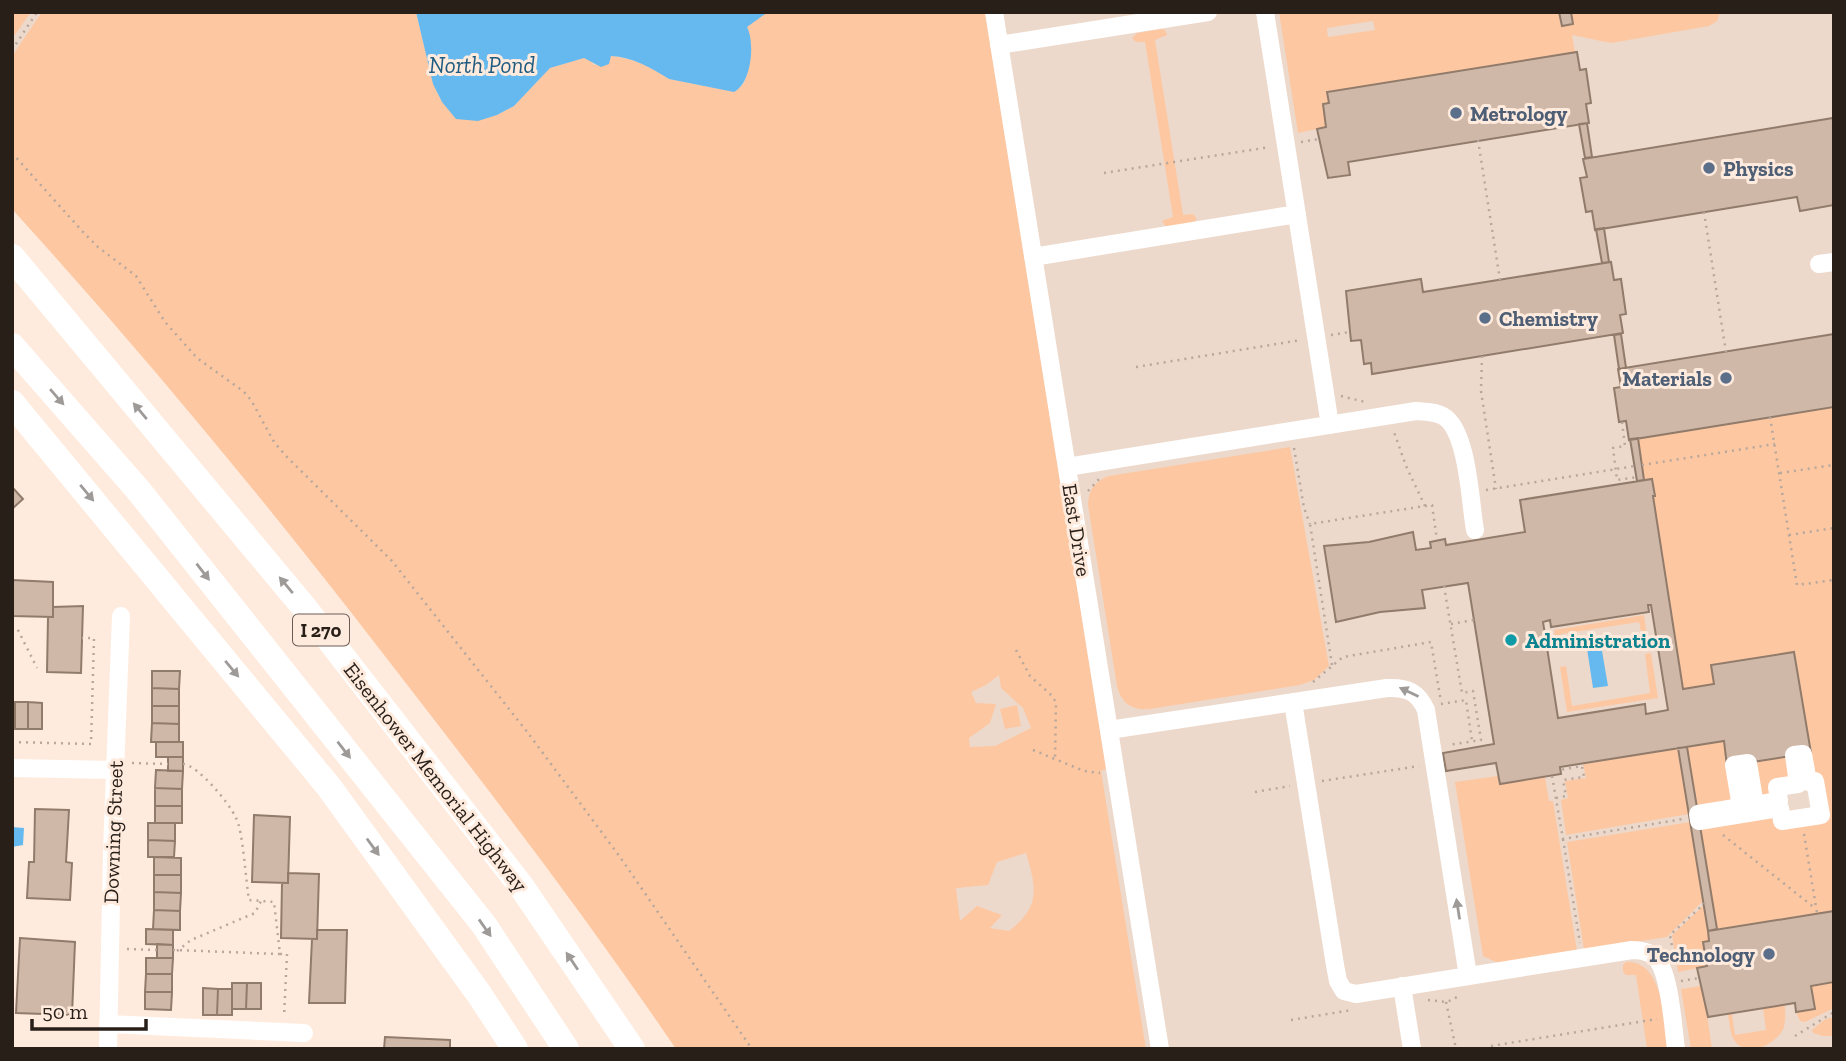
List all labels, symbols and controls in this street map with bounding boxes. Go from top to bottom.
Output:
water label: North Pond [429,51,536,79]
place label: Metrology [1470,101,1567,126]
marker: Metrology [1448,105,1464,121]
place label: Physics [1723,156,1794,181]
marker: Physics [1701,160,1717,176]
place label: Chemistry [1499,306,1598,331]
marker: Chemistry [1477,310,1493,326]
place label: Materials [1622,366,1712,391]
marker: Materials [1718,370,1734,386]
one-way arrow [49,388,65,406]
one-way arrow [133,402,148,419]
street label: East Drive [1057,482,1097,578]
one-way arrow [79,485,94,502]
one-way arrow [195,563,210,580]
one-way arrow [279,577,294,594]
road number: I 270 [293,614,349,646]
place label: Administration [1525,628,1671,653]
marker: Administration [1503,632,1519,648]
street label: Eisenhower Memorial Highway [339,657,533,897]
one-way arrow [224,659,239,677]
one-way arrow [1399,687,1419,698]
one-way arrow [337,740,352,758]
street label: Downing Street [98,760,128,904]
one-way arrow [365,838,379,856]
one-way arrow [1452,897,1463,919]
one-way arrow [478,919,492,937]
place label: Technology [1647,942,1755,967]
marker: Technology [1761,946,1777,962]
one-way arrow [565,952,579,970]
scale bar [32,988,145,1032]
text: 50 m [42,999,88,1024]

